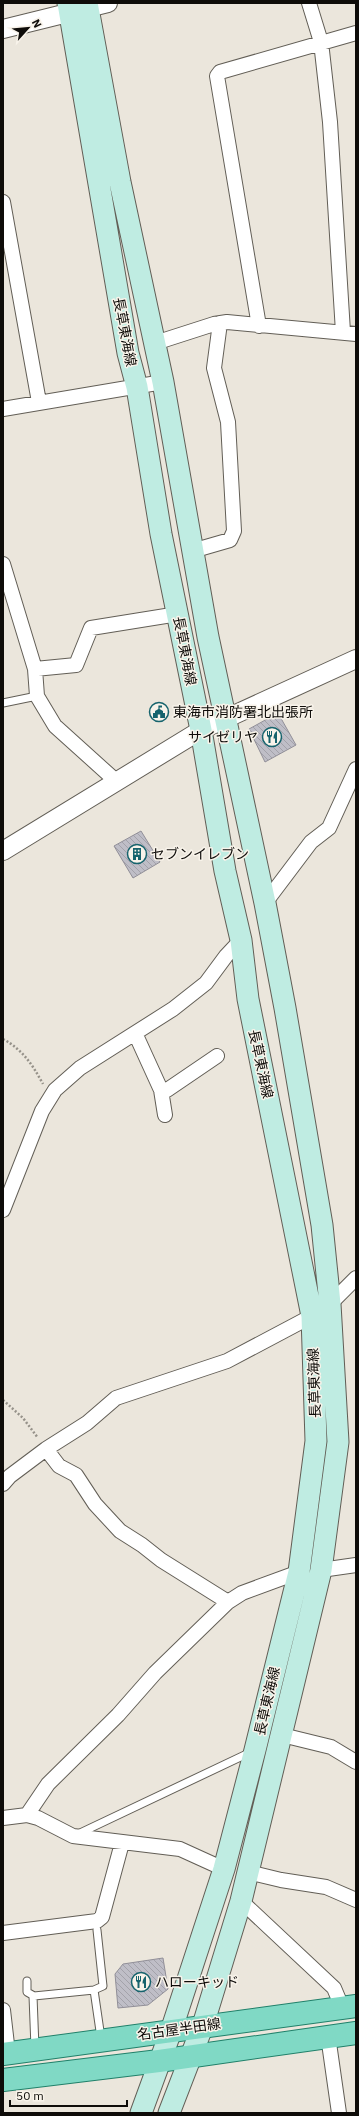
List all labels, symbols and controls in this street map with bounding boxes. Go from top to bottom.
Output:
north arrow [8,8,48,48]
text: N [29,17,45,30]
street label: 長草東海線 [109,296,141,368]
street label: 長草東海線 [169,615,201,687]
public building icon: 東海市消防署北出張所 [148,701,170,723]
place label: 東海市消防署北出張所 [173,703,313,721]
restaurant icon: サイゼリヤ [261,726,283,748]
place label: サイゼリヤ [188,728,258,746]
building icon: セブンイレブン [126,843,148,865]
place label: セブンイレブン [151,845,249,863]
street label: 長草東海線 [245,1028,277,1100]
street label: 長草東海線 [304,1348,324,1418]
street label: 長草東海線 [250,1665,284,1737]
restaurant icon: ハローキッド [130,1971,152,1993]
place label: ハローキッド [155,1973,239,1991]
street label: 名古屋半田線 [136,2014,222,2044]
scale bar [10,2082,127,2108]
text: 50 m [16,2088,44,2103]

